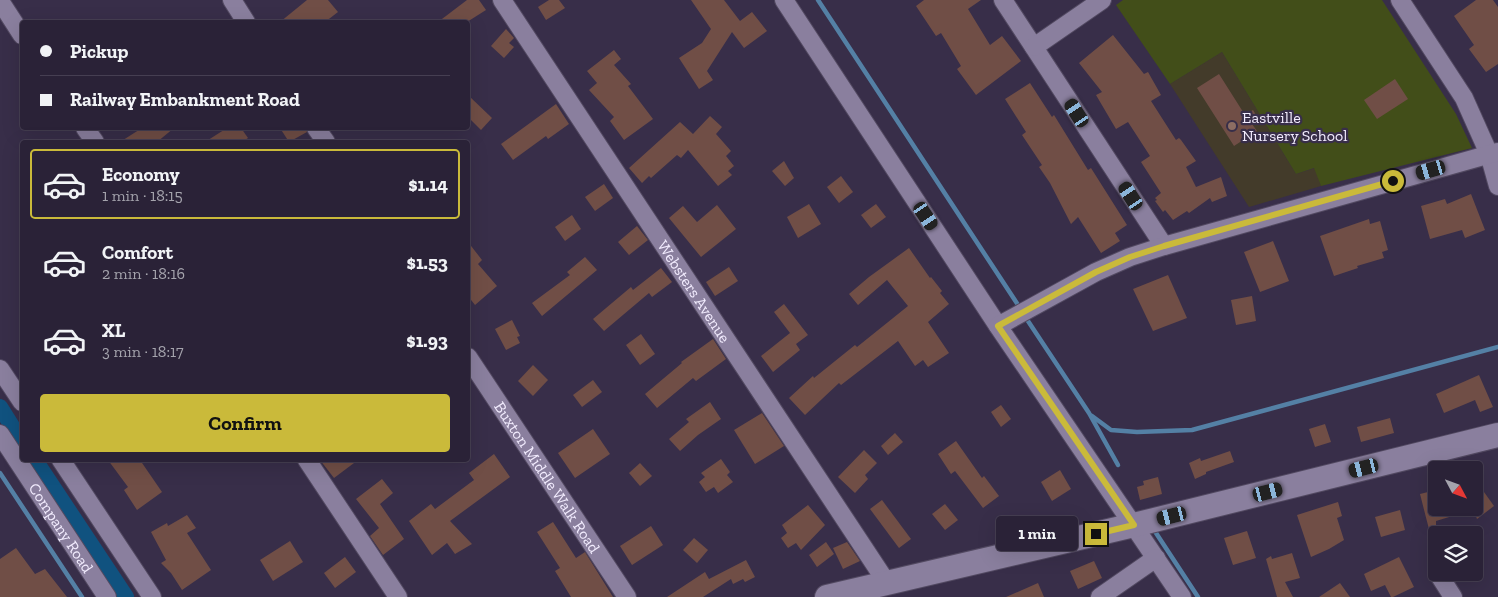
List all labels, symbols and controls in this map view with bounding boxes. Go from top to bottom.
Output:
text: Pickup [70,40,128,63]
text: Railway Embankment Road [70,88,300,111]
car [1062,96,1091,130]
place label: Eastville Nursery School [1242,108,1347,145]
marker: Eastville Nursery School [1226,120,1238,132]
car [1414,159,1447,181]
icon: car [42,162,87,207]
text: Economy [102,163,180,186]
route start [1382,170,1404,192]
text: $1.14 [408,173,448,196]
car [1116,179,1145,213]
text: 1 min · 18:15 [102,186,183,205]
car [911,199,940,233]
street label: Websters Avenue [653,237,734,346]
icon: car [42,240,87,285]
text: Comfort [102,241,173,264]
text: $1.53 [407,251,448,274]
text: 2 min · 18:16 [102,264,185,283]
icon: car [42,318,87,363]
text: XL [102,319,125,342]
text: $1.93 [406,329,448,352]
text: 3 min · 18:17 [102,342,183,361]
button: Confirm [40,394,450,452]
street label: Buxton Middle Walk Road [490,398,604,557]
car [1347,457,1380,479]
north arrow [1428,461,1482,516]
map controls [1428,461,1483,581]
street label: Company Road [25,479,98,577]
car [1251,481,1284,503]
car [1155,505,1188,527]
callout: 1 min [996,516,1078,552]
route end [1085,523,1107,545]
text: 1 min [1018,524,1056,543]
button: layers [1428,526,1483,581]

